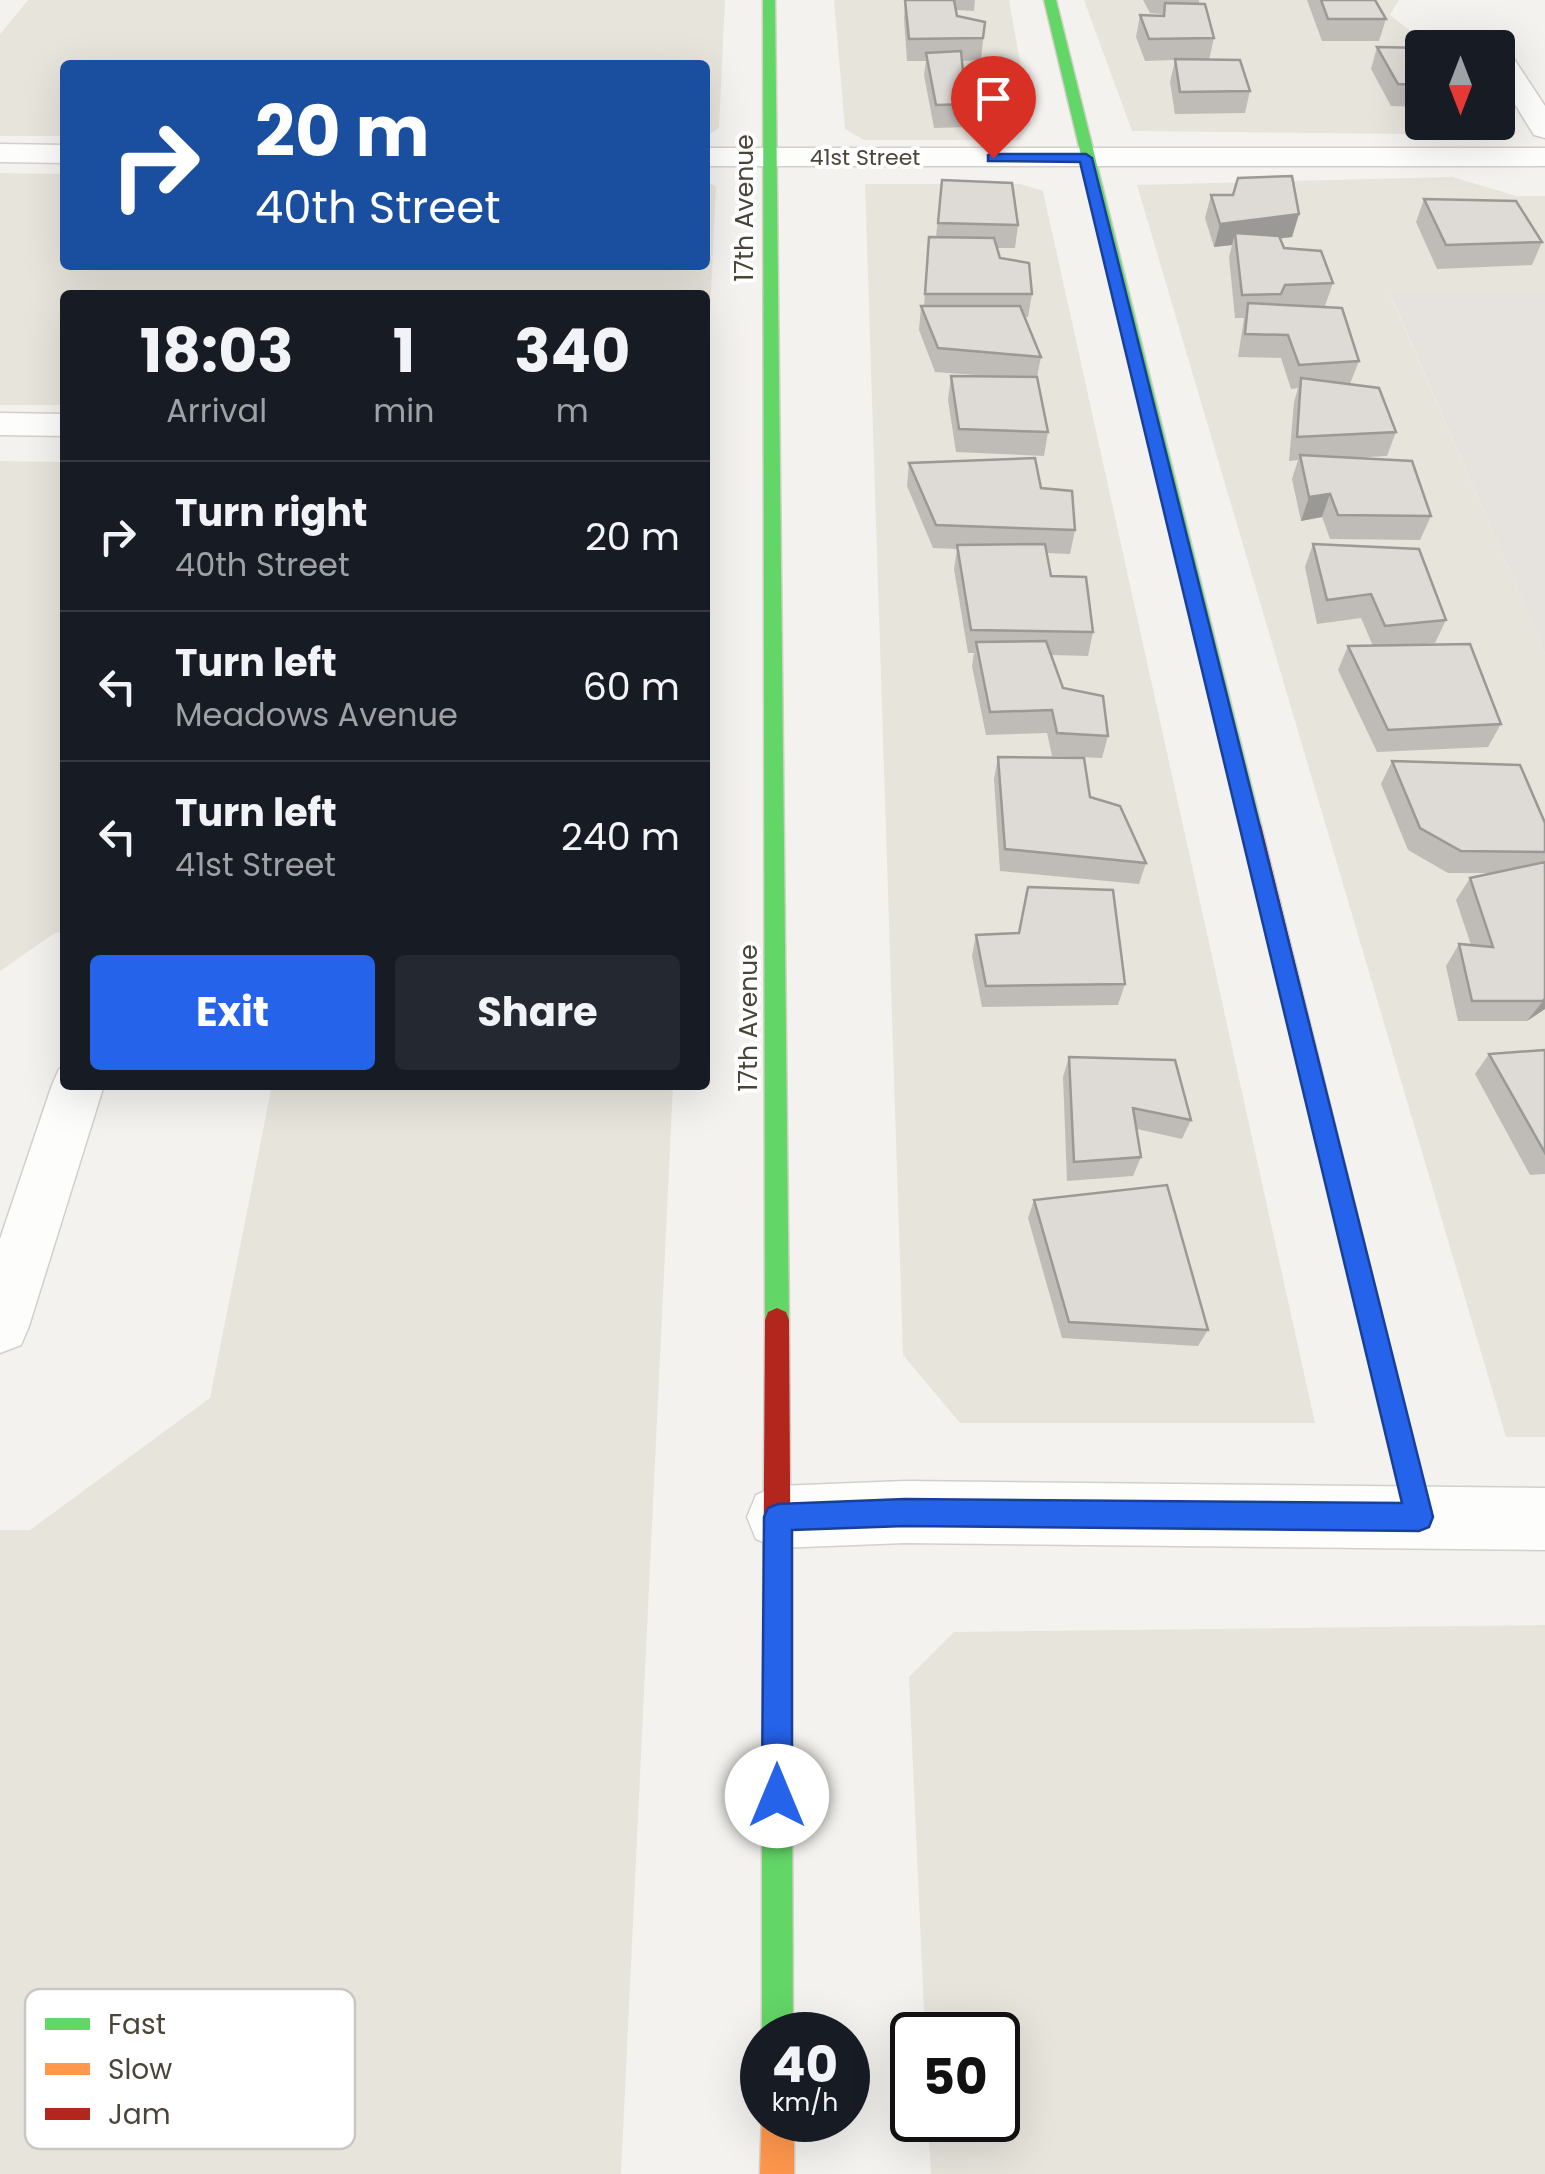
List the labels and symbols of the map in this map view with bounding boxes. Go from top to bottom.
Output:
north arrow [1405,30,1515,140]
pin [951,56,1036,159]
street label: 17th Avenue [727,134,762,282]
street label: 41st Street [810,142,920,173]
street label: 17th Avenue [731,944,766,1092]
position arrow [725,1744,829,1848]
legend [25,1989,355,2149]
text: Fast [108,2005,166,2044]
speed limit sign: 50 [890,2012,1020,2142]
text: Slow [108,2050,172,2089]
text: Jam [108,2095,171,2134]

